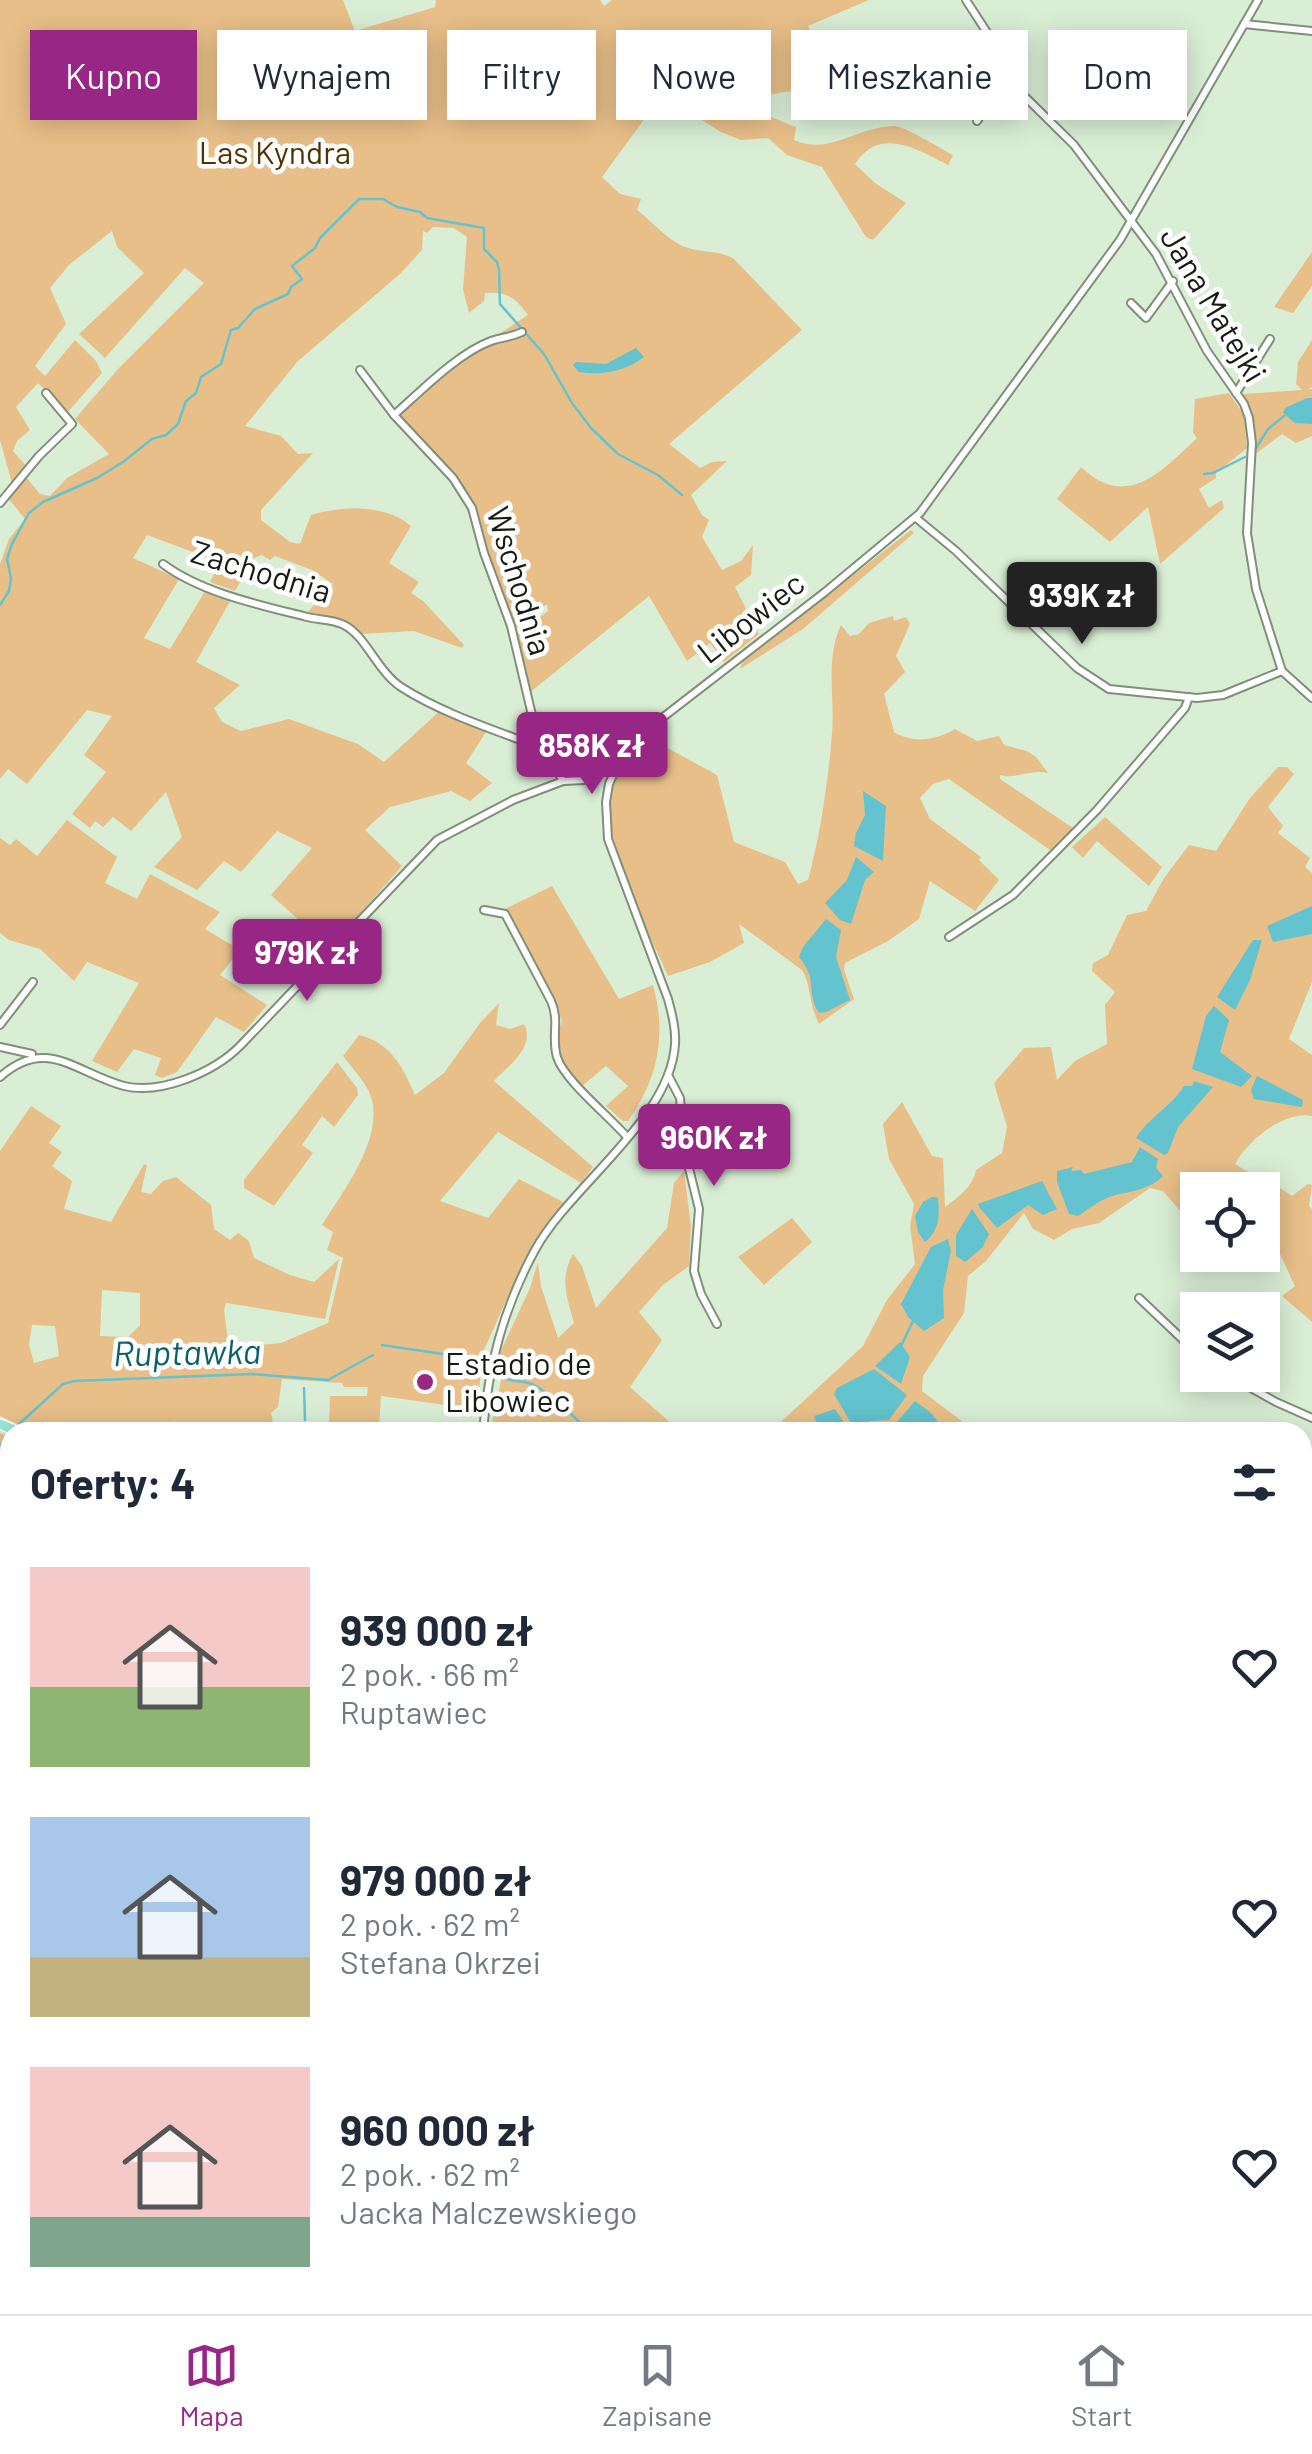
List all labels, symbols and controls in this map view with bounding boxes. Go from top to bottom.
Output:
chip: Kupno [30,30,197,120]
chip: Wynajem [217,30,427,120]
chip: Filtry [447,30,596,120]
chip: Nowe [616,30,771,120]
chip: Mieszkanie [791,30,1028,120]
chip: Dom [1048,30,1187,120]
park label: Las Kyndra [199,132,351,170]
street label: Jana Matejki [1154,220,1276,388]
street label: Wschodnia [480,502,561,659]
street label: Zachodnia [187,531,336,609]
pin: 939K zł [990,562,1174,647]
street label: Libowiec [689,563,811,670]
text: 939K zł [1029,575,1135,613]
pin: 858K zł [500,712,684,797]
text: 858K zł [539,725,645,763]
pin: 979K zł [215,919,399,1004]
text: 979K zł [255,932,359,970]
pin: 960K zł [622,1104,806,1189]
text: 960K zł [660,1117,768,1155]
map controls [1180,1172,1280,1392]
button: locate [1180,1172,1280,1272]
button: layers [1180,1292,1280,1392]
water label: Ruptawka [113,1329,261,1373]
place label: Estadio de Libowiec [445,1343,592,1418]
marker: Estadio de Libowiec [414,1371,436,1393]
icon: filters [1227,1455,1282,1510]
text: Oferty: 4 [30,1457,196,1507]
text: 939 000 zł [340,1604,534,1654]
icon: home [110,1607,230,1727]
icon: heart [1227,1640,1282,1695]
text: 2 pok. · 66 m² [340,1654,519,1692]
text: Ruptawiec [340,1692,487,1730]
text: 979 000 zł [340,1854,532,1904]
icon: home [110,1857,230,1977]
icon: heart [1227,1890,1282,1945]
text: 2 pok. · 62 m² [340,1904,520,1942]
text: Stefana Okrzei [340,1942,541,1980]
text: 960 000 zł [340,2104,535,2154]
icon: home [110,2107,230,2227]
icon: heart [1227,2140,1282,2195]
text: 2 pok. · 62 m² [340,2154,520,2192]
text: Jacka Malczewskiego [340,2192,637,2230]
tab: Mapa [179,2338,243,2432]
tab: Zapisane [602,2338,712,2432]
tab: Start [1071,2338,1133,2432]

